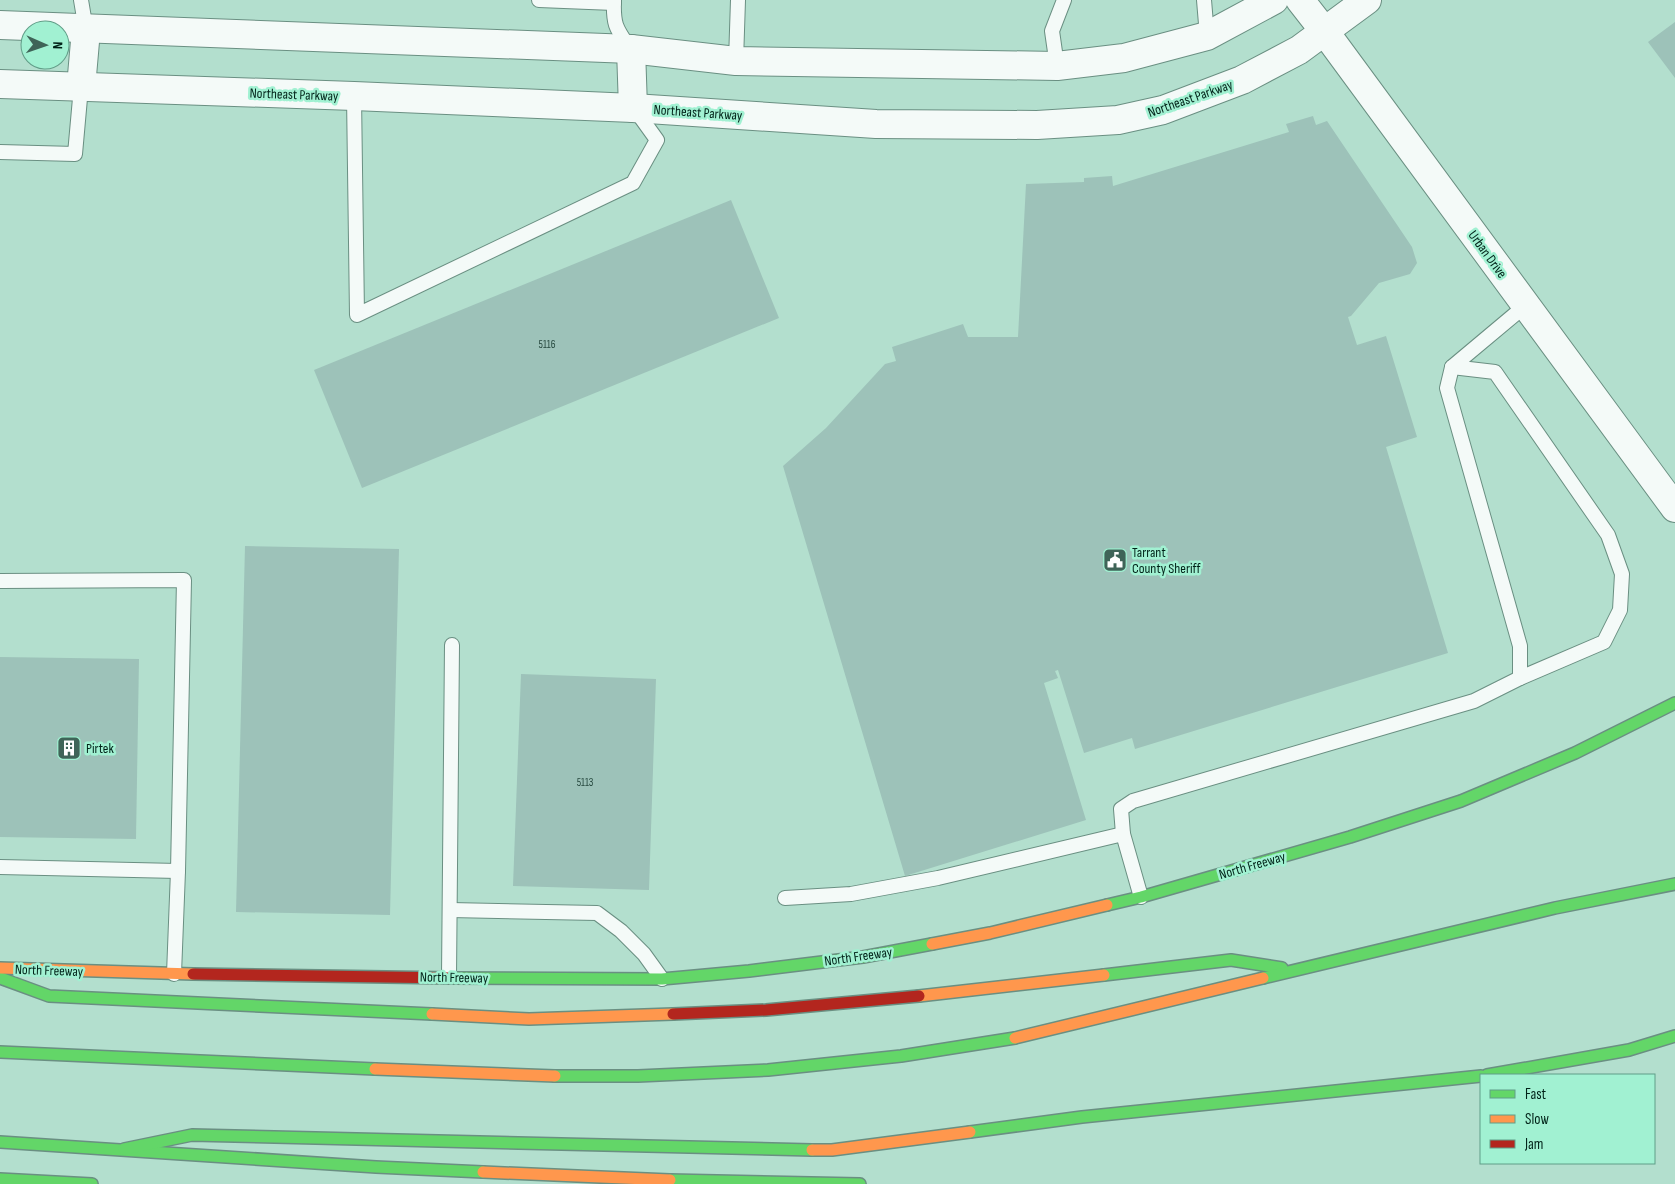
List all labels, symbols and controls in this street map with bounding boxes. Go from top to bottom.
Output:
north arrow [20,20,70,70]
text: N [49,41,66,49]
street label: Northeast Parkway [1145,76,1235,121]
street label: Northeast Parkway [249,84,339,105]
street label: Northeast Parkway [653,101,743,124]
street label: Urban Drive [1465,227,1511,281]
house number: 5116 [539,338,556,351]
place label: Tarrant County Sheriff [1132,544,1202,577]
public building icon: Tarrant County Sheriff [1102,547,1128,573]
building icon: Pirtek [56,735,82,761]
place label: Pirtek [86,740,114,757]
house number: 5113 [577,776,594,789]
street label: North Freeway [1217,848,1288,883]
street label: North Freeway [823,943,894,970]
street label: North Freeway [15,961,84,980]
street label: North Freeway [420,968,489,987]
legend [1480,1074,1655,1164]
text: Fast [1525,1085,1547,1104]
text: Slow [1525,1110,1549,1129]
text: Jam [1524,1135,1543,1154]

